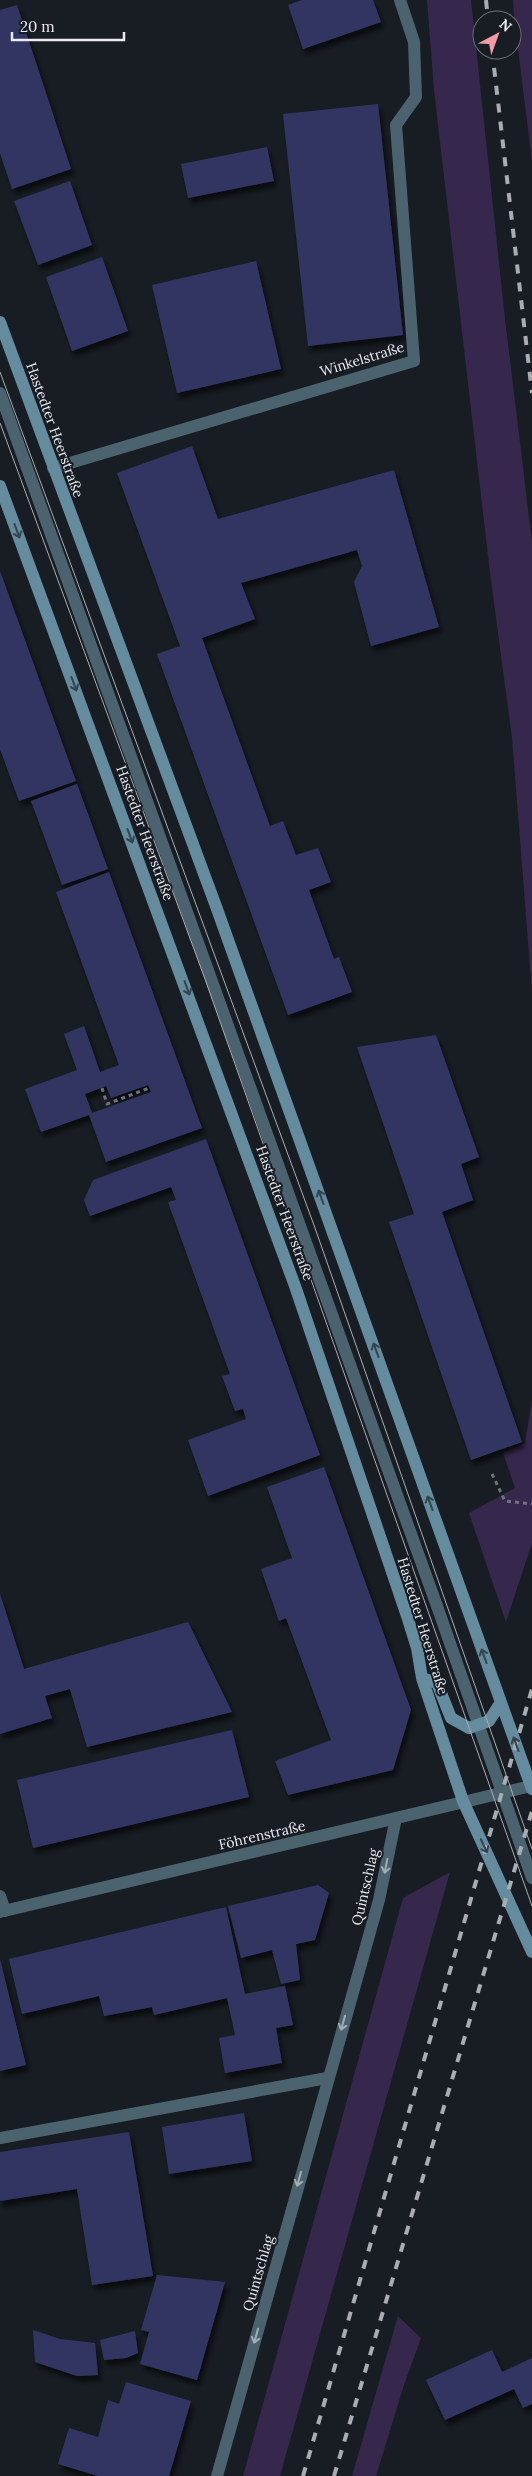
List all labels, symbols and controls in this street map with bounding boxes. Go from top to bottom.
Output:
scale bar [12,10,125,42]
north arrow [472,10,522,60]
text: N [496,15,516,36]
text: 20 m [20,17,55,36]
street label: Winkelstraße [318,338,407,380]
street label: Hastedter Heerstraße [22,360,88,500]
one-way arrow [13,523,22,539]
one-way arrow [70,676,79,691]
street label: Hastedter Heerstraße [112,763,178,903]
one-way arrow [126,828,135,843]
one-way arrow [183,980,192,996]
street label: Hastedter Heerstraße [252,1143,318,1283]
one-way arrow [316,1190,325,1205]
one-way arrow [371,1343,380,1358]
one-way arrow [425,1496,434,1512]
street label: Hastedter Heerstraße [394,1555,453,1697]
one-way arrow [479,1649,489,1665]
one-way arrow [511,1737,520,1752]
street label: Föhrenstraße [217,1816,307,1854]
one-way arrow [480,1838,489,1853]
street label: Quintschlag [347,1847,383,1927]
one-way arrow [381,1858,390,1874]
one-way arrow [338,2014,348,2030]
one-way arrow [294,2171,304,2187]
street label: Quintschlag [239,2233,278,2313]
one-way arrow [250,2327,260,2343]

